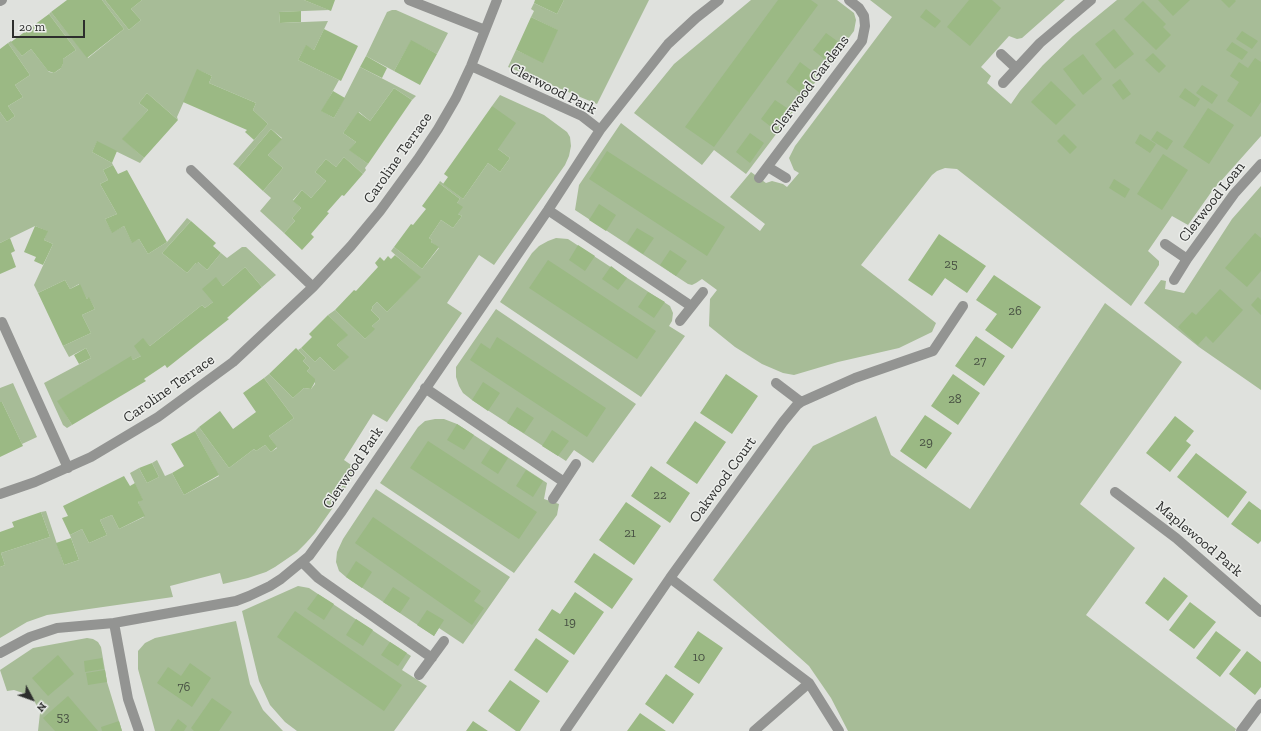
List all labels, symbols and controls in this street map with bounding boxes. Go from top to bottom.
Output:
scale bar [14,12,87,38]
text: 20 m [19,20,45,34]
street label: Clerwood Gardens [767,32,853,138]
street label: Clerwood Park [507,59,599,119]
street label: Caroline Terrace [360,109,436,207]
street label: Clerwood Loan [1175,158,1249,246]
house number: 25 [944,256,958,272]
house number: 26 [1008,303,1022,319]
street label: Caroline Terrace [120,351,218,427]
house number: 27 [974,353,986,369]
house number: 28 [948,391,962,407]
street label: Clerwood Park [319,424,387,512]
street label: Oakwood Court [686,433,760,527]
house number: 29 [919,434,933,450]
house number: 22 [653,487,667,503]
street label: Maplewood Park [1152,498,1246,580]
house number: 21 [624,525,636,541]
house number: 19 [564,614,576,630]
house number: 10 [693,649,705,665]
north arrow [12,679,52,719]
house number: 76 [177,679,191,695]
text: N [34,700,49,715]
house number: 53 [56,709,70,725]

